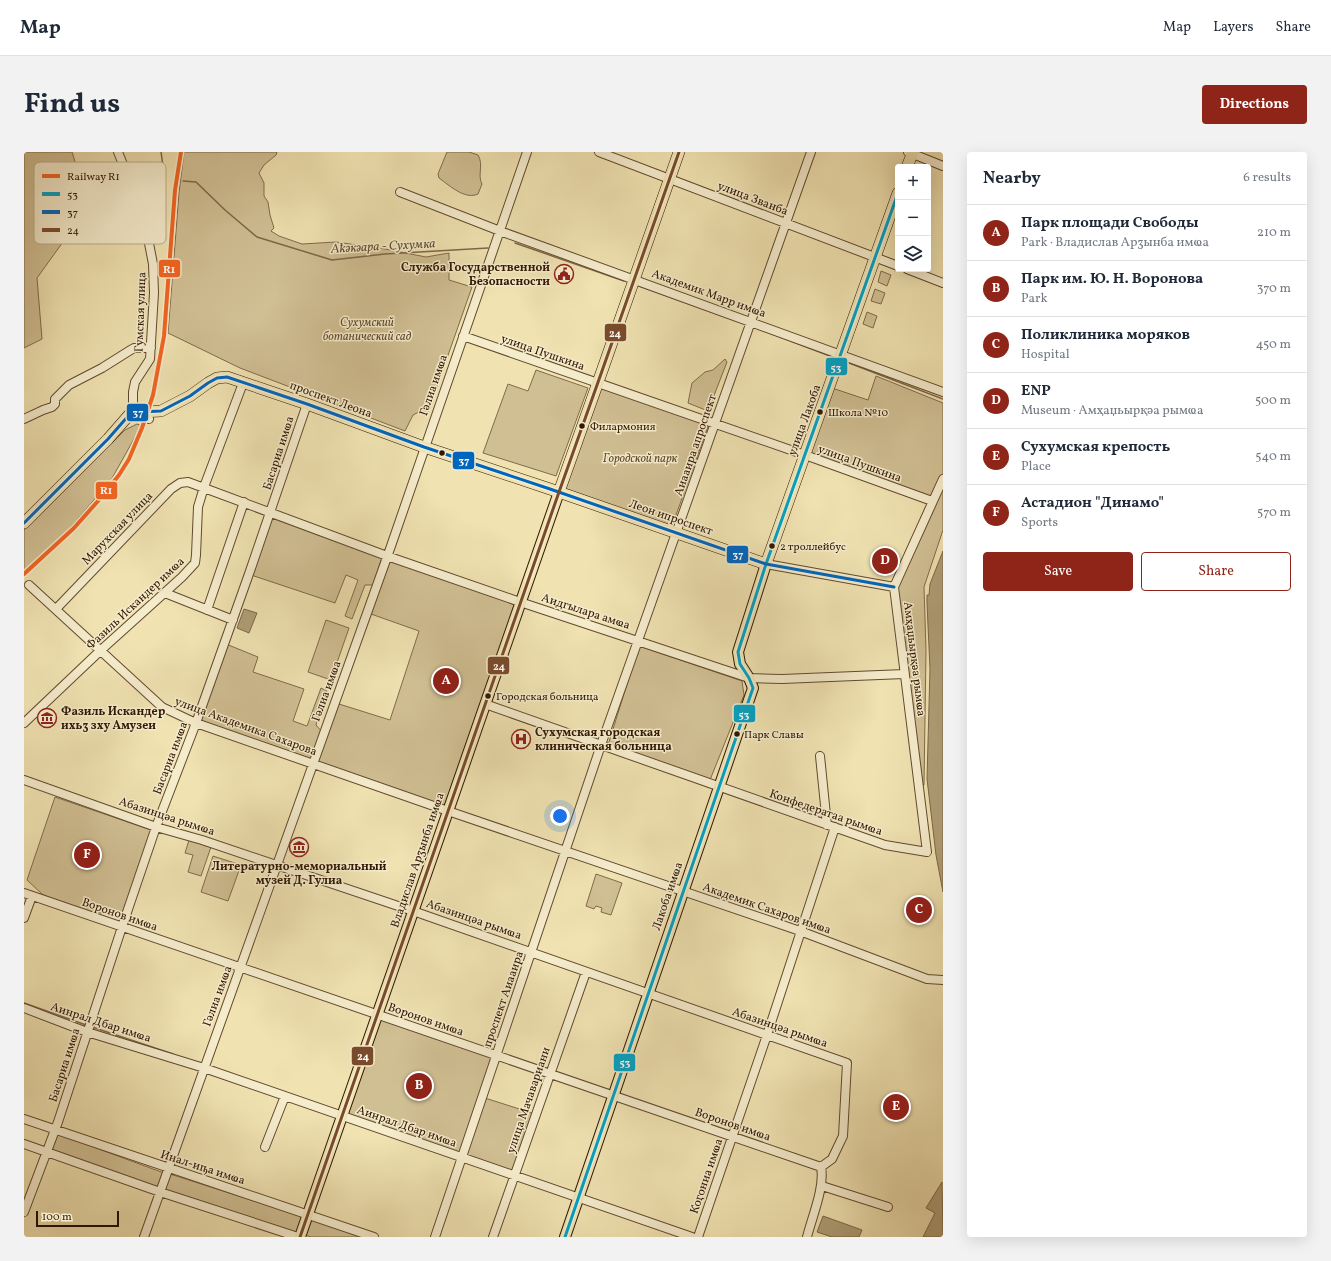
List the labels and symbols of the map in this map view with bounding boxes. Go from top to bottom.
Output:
legend [34,162,166,244]
text: Railway R1 [67,170,120,185]
street label: улица Званба [715,178,790,220]
text: 53 [67,188,78,203]
text: 37 [67,206,78,221]
text: 24 [67,224,80,239]
water label: Аҟәкәара - Сухумка [329,235,436,259]
line badge: R1 [158,259,181,278]
place label: Служба Государственной Безопасности [401,260,550,290]
text: R1 [163,263,175,278]
public building icon: Служба Государственной Безопасности [553,263,575,285]
street label: Академик Марр имҩа [649,266,768,322]
street label: Гумская улица [132,272,150,352]
park label: Сухумский ботанический сад [323,315,412,345]
line badge: 24 [604,323,627,342]
text: 24 [609,327,621,342]
street label: улица Пушкина [499,331,587,375]
street label: Гәлиа имҩа [416,353,452,418]
line badge: 53 [825,357,848,376]
text: 53 [831,361,842,376]
street label: проспект Леона [287,378,374,422]
street label: улица Лакоба [785,382,825,458]
street label: Аиааира апроспект [671,392,721,498]
line badge: 37 [126,403,149,422]
text: 37 [133,406,143,421]
place label: Школа №10 [828,406,888,421]
marker: Школа №10 [815,407,825,417]
street label: Басариа имҩа [259,414,298,492]
place label: Филармония [590,420,656,435]
marker: Филармония [577,421,587,431]
street label: улица Пушкина [816,441,904,486]
unlabelled marker [437,448,447,458]
line badge: 37 [452,451,475,470]
park label: Городской парк [603,451,678,467]
text: 37 [459,454,469,469]
line badge: R1 [95,481,118,500]
text: R1 [100,484,112,499]
street label: Марухская улица [79,489,157,569]
street label: Леон ипроспект [627,496,715,540]
place label: 2 троллейбус [780,540,846,555]
marker: 2 троллейбус [767,541,777,551]
line badge: 37 [726,545,749,564]
pin: D [872,546,898,576]
text: 37 [733,548,743,563]
street label: Фазиль Искандер имҩа [83,554,188,654]
street label: Аидгылара амҩа [539,590,632,634]
street label: Амҳаџьырқәа рымҩа [899,601,929,717]
line badge: 24 [487,656,510,675]
street label: Гәлиа имҩа [309,659,345,724]
text: 24 [493,660,505,675]
pin: A [433,666,459,696]
place label: Городская больница [496,690,599,705]
marker: Городская больница [483,691,493,701]
street label: улица Академика Сахарова [172,694,319,760]
place label: Фазиль Искандер ихьӡ зху Амузеи [61,704,166,734]
line badge: 53 [733,704,756,723]
museum icon: Фазиль Искандер ихьӡ зху Амузеи [36,707,58,729]
text: 53 [739,708,750,723]
street label: Басариа имҩа [150,720,192,797]
place label: Сухумская городская клиническая больница [535,725,672,755]
hospital icon: Сухумская городская клиническая больница [510,728,532,750]
place label: Парк Славы [744,728,804,743]
marker: Парк Славы [732,729,742,739]
street label: Конфедератаа рымҩа [767,786,884,840]
street label: Владислав Арӡынба имҩа [387,791,449,930]
street label: Абазинцәа рымҩа [117,794,217,840]
your location [550,806,570,826]
museum icon: Литературно-мемориальный музей Д. Гулиа [288,836,310,858]
pin: F [74,840,100,870]
place label: Литературно-мемориальный музей Д. Гулиа [212,859,387,889]
street label: Лакоба имҩа [649,860,687,933]
street label: Академик Сахаров имҩа [700,879,833,938]
street label: Воронов имҩа [80,894,160,935]
pin: C [906,895,932,925]
street label: Абазинцәа рымҩа [424,896,524,944]
street label: проспект Аиааира [480,949,528,1050]
street label: Гәлиа имҩа [200,964,236,1029]
street label: Аинрал Дбар имҩа [48,999,153,1047]
street label: Воронов имҩа [386,999,466,1040]
street label: Абазинцәа рымҩа [730,1004,830,1052]
street label: Басариа имҩа [45,1026,84,1104]
street label: улица Мачавариани [503,1045,555,1156]
line badge: 24 [351,1046,374,1066]
text: 24 [357,1050,369,1065]
line badge: 53 [613,1053,636,1072]
text: 53 [620,1056,631,1071]
pin: B [406,1071,432,1101]
pin: E [883,1092,909,1122]
street label: Аинрал Дбар имҩа [355,1102,459,1152]
street label: Воронов имҩа [693,1104,773,1145]
street label: Коӷониа имҩа [687,1137,727,1216]
street label: Инал-иҧа имҩа [158,1147,247,1189]
scale bar [36,1209,119,1228]

